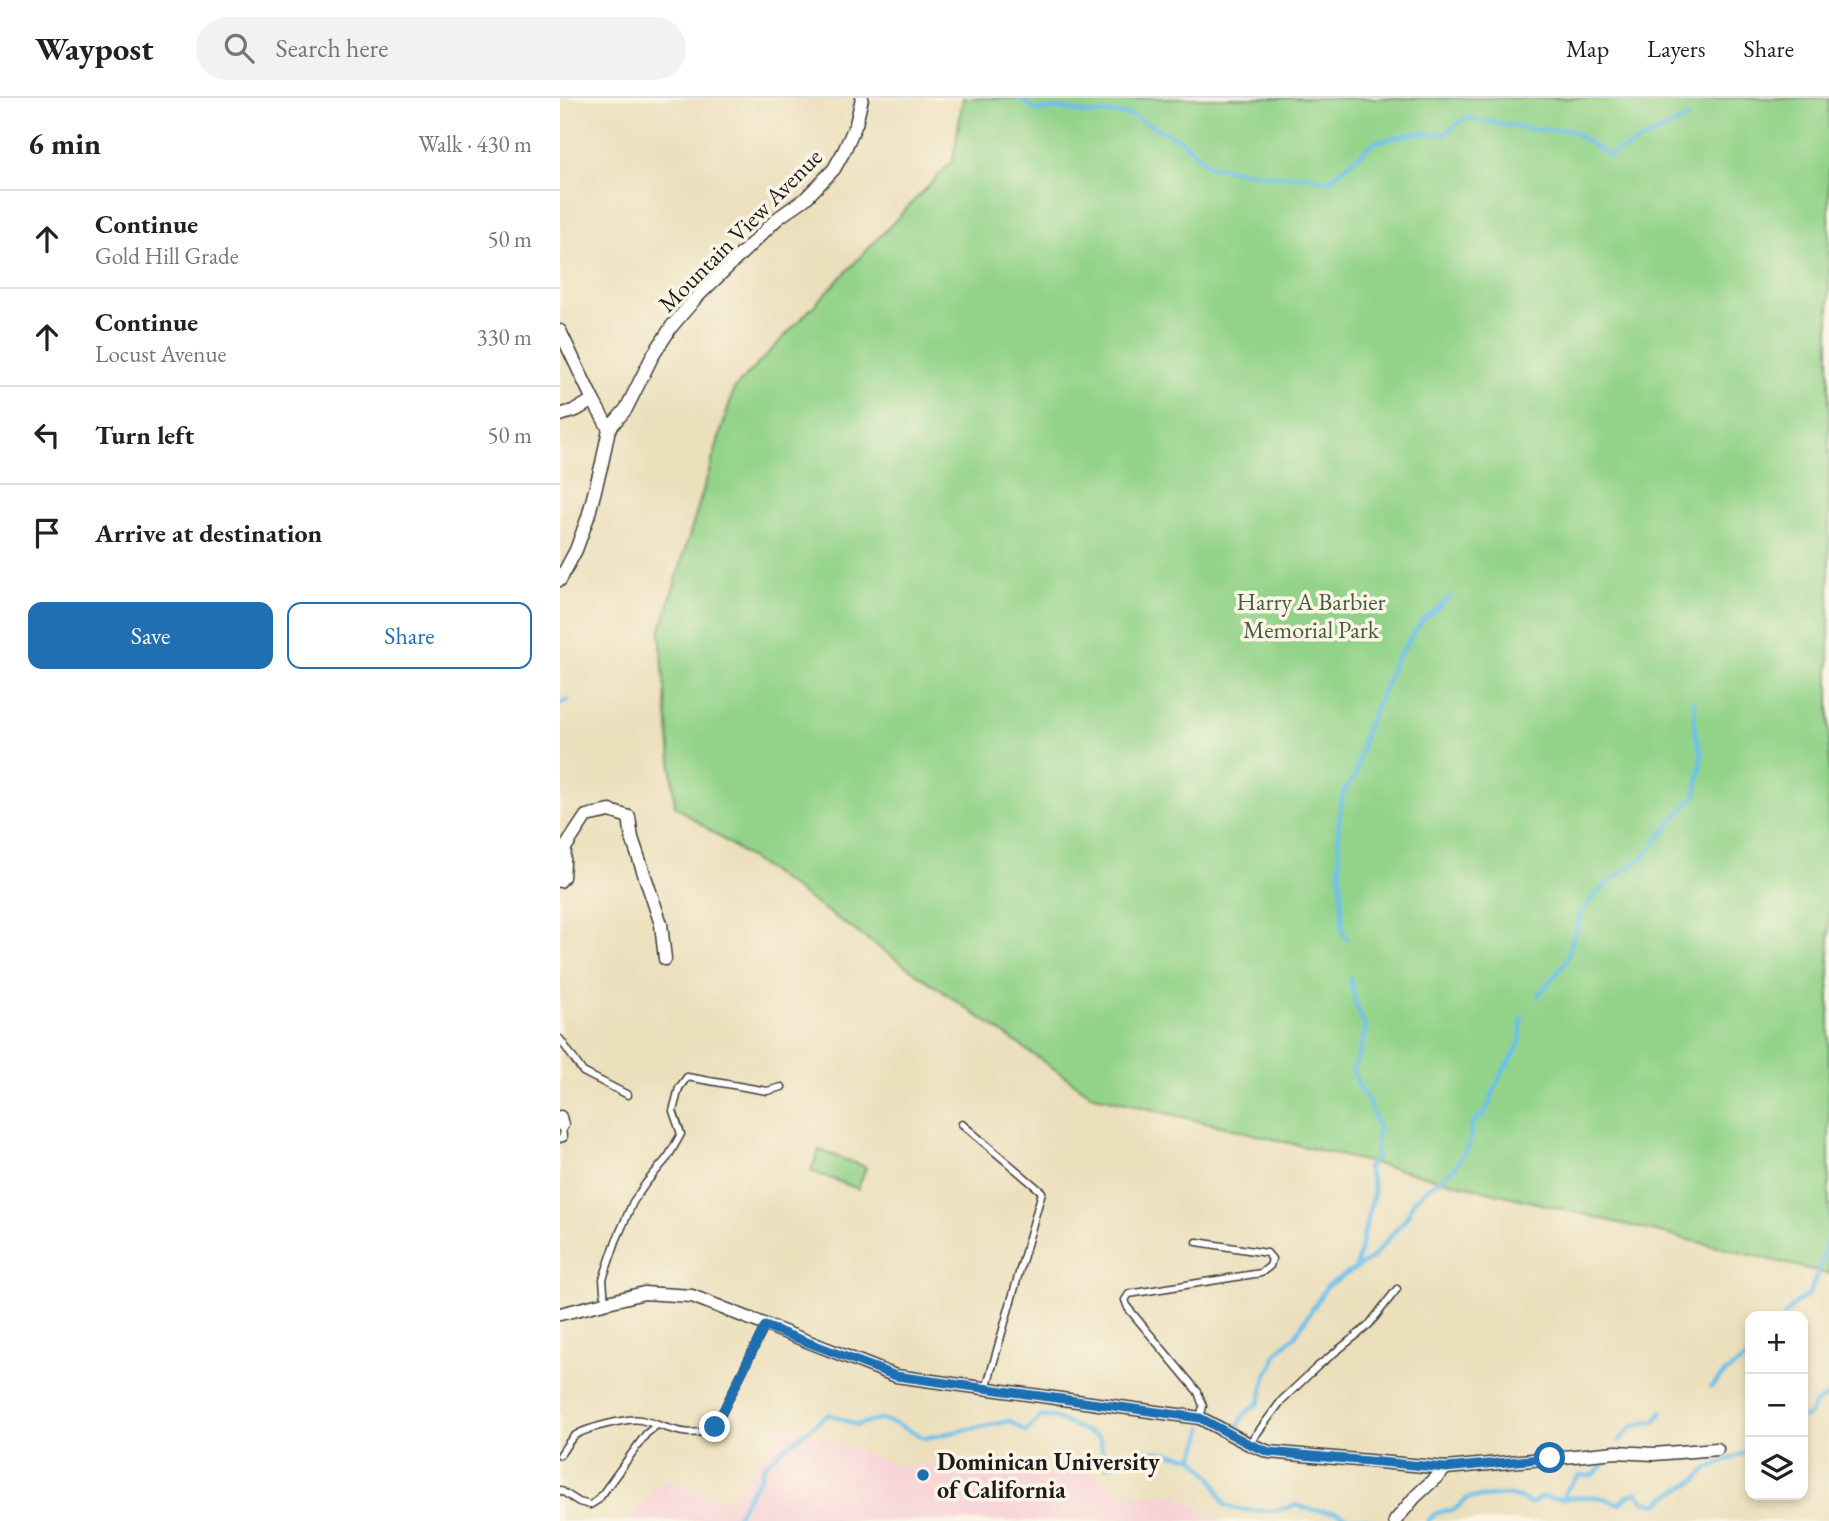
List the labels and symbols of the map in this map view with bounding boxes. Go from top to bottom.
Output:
street label: Mountain View Avenue [651,141,829,319]
park label: Harry A Barbier Memorial Park [1236,586,1386,645]
route end [699,1411,730,1442]
route start [1534,1442,1565,1473]
place label: Dominican University of California [937,1446,1160,1505]
marker: Dominican University of California [915,1467,931,1483]

